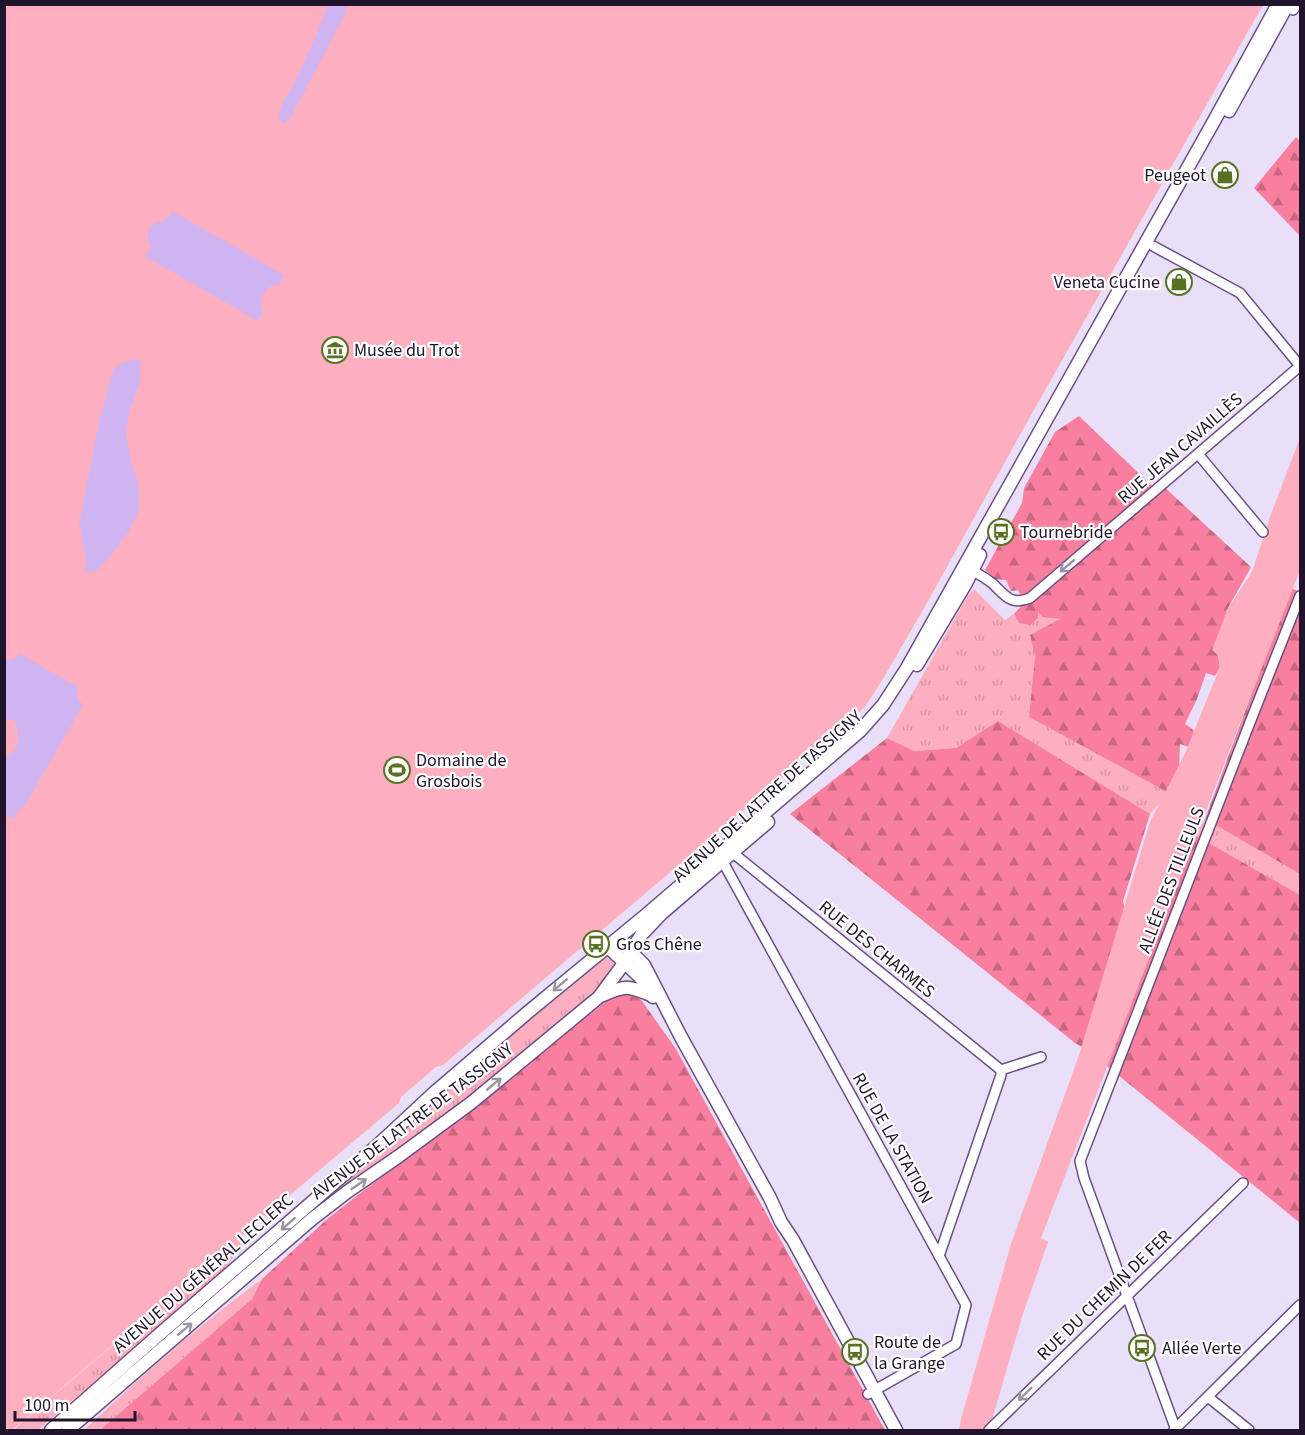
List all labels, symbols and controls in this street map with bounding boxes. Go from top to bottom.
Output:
shop icon: Peugeot [1210,160,1240,190]
place label: Peugeot [1144,163,1206,188]
shop icon: Veneta Cucine [1164,267,1194,297]
place label: Veneta Cucine [1054,270,1160,295]
museum icon: Musée du Trot [320,335,350,365]
place label: Musée du Trot [354,338,460,363]
street label: RUE JEAN CAVAILLÈS [1113,387,1248,510]
bus stop icon: Tournebride [986,517,1016,547]
place label: Tournebride [1020,520,1113,545]
one-way arrow [1059,560,1075,573]
street label: AVENUE DE LATTRE DE TASSIGNY [667,704,868,888]
place label: Domaine de Grosbois [416,748,507,794]
sports icon: Domaine de Grosbois [382,755,412,785]
street label: ALLÉE DES TILLEULS [1132,804,1211,957]
street label: RUE DES CHARMES [813,895,940,1004]
bus stop icon: Gros Chêne [581,929,611,959]
place label: Gros Chêne [616,932,702,957]
one-way arrow [553,978,569,991]
street label: AVENUE DE LATTRE DE TASSIGNY [306,1037,519,1206]
street label: RUE DE LA STATION [846,1068,939,1208]
one-way arrow [486,1077,502,1090]
one-way arrow [350,1178,367,1190]
street label: AVENUE DU GÉNÉRAL LECLERC [108,1188,299,1359]
one-way arrow [281,1217,296,1231]
street label: RUE DU CHEMIN DE FER [1031,1224,1177,1366]
one-way arrow [177,1322,193,1335]
place label: Route de la Grange [874,1330,945,1376]
bus stop icon: Allée Verte [1127,1333,1157,1363]
place label: Allée Verte [1162,1336,1241,1361]
bus stop icon: Route de la Grange [840,1337,870,1367]
scale bar [15,1384,135,1422]
one-way arrow [1018,1387,1033,1401]
text: 100 m [24,1393,69,1418]

